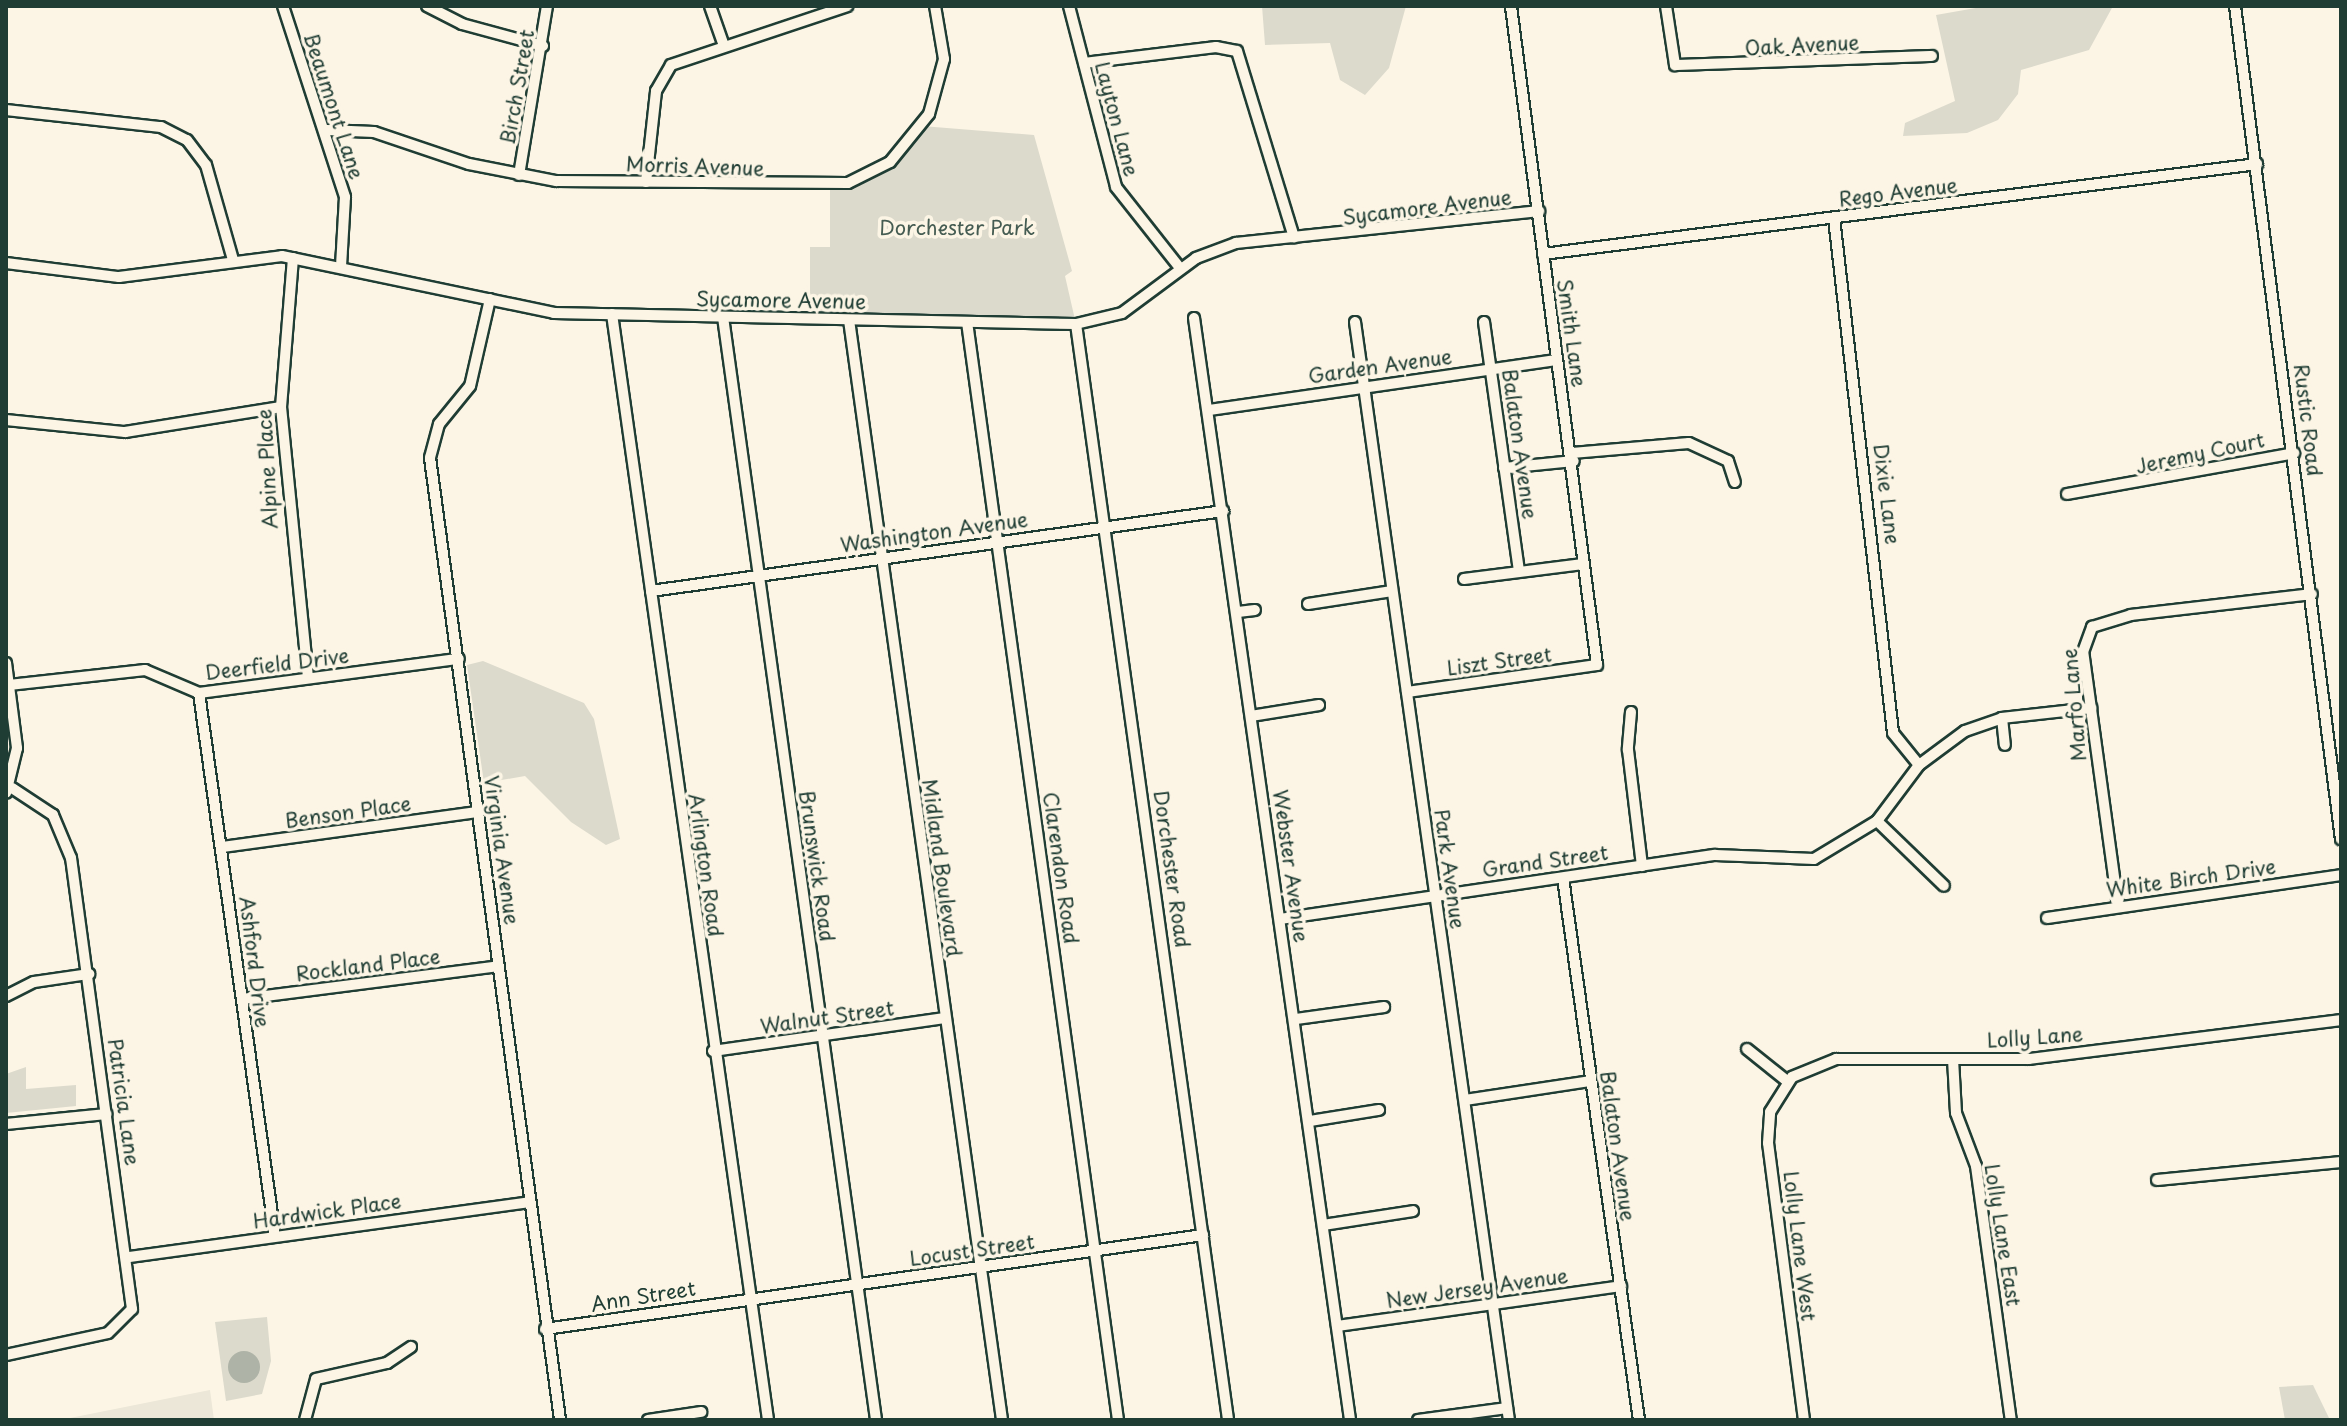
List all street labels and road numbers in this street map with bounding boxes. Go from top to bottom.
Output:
street label: Birch Street [495,27,539,147]
street label: Beaumont Lane [299,30,369,182]
street label: Oak Avenue [1744,30,1860,60]
street label: Layton Lane [1090,59,1144,179]
street label: Morris Avenue [626,152,764,180]
street label: Rego Avenue [1836,173,1960,211]
street label: Sycamore Avenue [1341,185,1513,229]
street label: Smith Lane [1552,277,1592,389]
street label: Sycamore Avenue [696,287,866,313]
street label: Garden Avenue [1306,344,1454,388]
street label: Rustic Road [2289,363,2327,477]
street label: Balaton Avenue [1498,368,1542,520]
street label: Alpine Place [252,408,282,530]
street label: Jeremy Court [2133,427,2267,479]
street label: Dixie Lane [1869,443,1905,545]
street label: Washington Avenue [840,507,1028,557]
street label: Liszt Street [1444,642,1554,680]
street label: Deerfield Drive [204,643,350,685]
street label: Marfo Lane [2057,648,2091,762]
street label: Virginia Avenue [480,774,524,926]
street label: Midland Boulevard [918,777,966,959]
street label: Brunswick Road [794,788,840,944]
street label: Dorchester Road [1149,788,1195,950]
street label: Webster Avenue [1268,788,1314,944]
street label: Clarendon Road [1038,790,1084,946]
street label: Benson Place [284,791,412,833]
street label: Arlington Road [684,792,728,938]
street label: Park Avenue [1430,808,1470,930]
street label: Grand Street [1480,840,1610,882]
street label: White Birch Drive [2105,854,2277,902]
street label: Ashford Drive [235,894,275,1030]
street label: Rockland Place [294,944,442,986]
street label: Walnut Street [759,996,895,1038]
street label: Lolly Lane [1986,1022,2084,1052]
street label: Patricia Lane [103,1037,145,1167]
street label: Balaton Avenue [1596,1070,1640,1222]
street label: Lolly Lane East [1980,1162,2026,1308]
street label: Lolly Lane West [1779,1170,1821,1322]
street label: Hardwick Place [251,1189,403,1233]
street label: Locust Street [908,1229,1036,1271]
street label: New Jersey Avenue [1384,1263,1570,1313]
street label: Ann Street [589,1276,697,1316]

